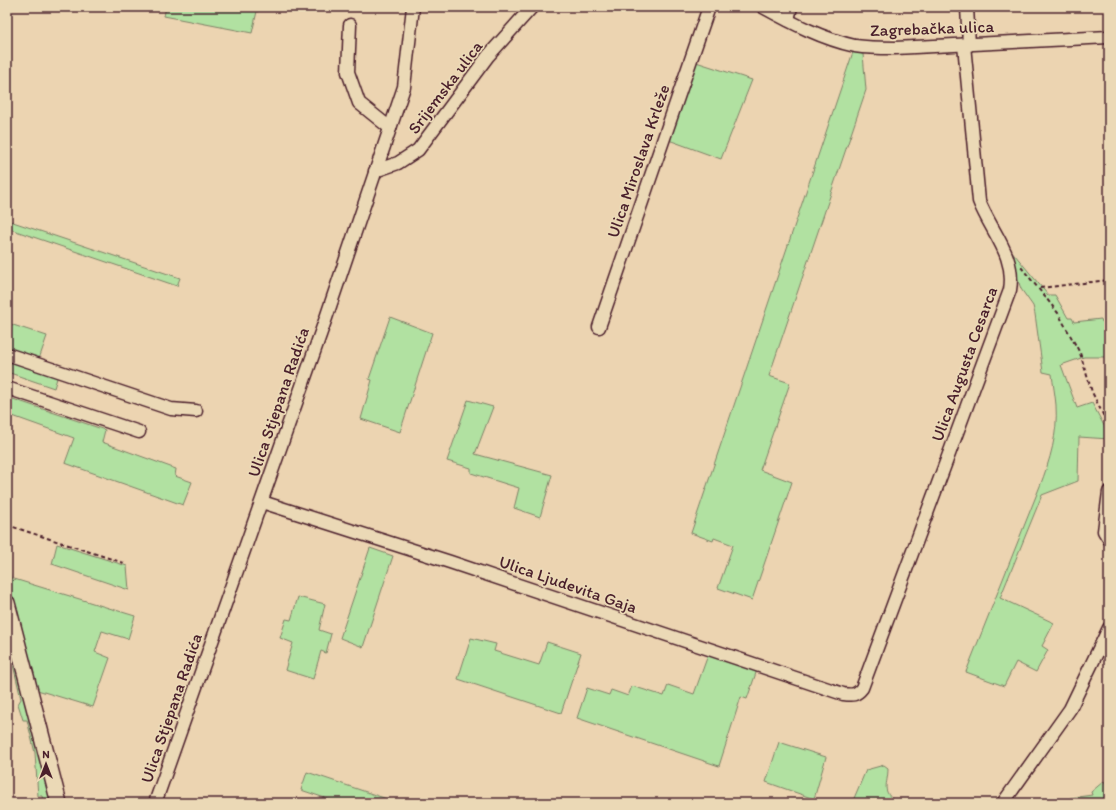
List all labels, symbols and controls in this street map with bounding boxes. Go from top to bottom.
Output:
street label: Zagrebačka ulica [870,16,995,40]
street label: Srijemska ulica [403,36,487,138]
street label: Ulica Miroslava Krleže [602,82,674,240]
street label: Ulica Augusta Cesarca [927,284,1001,444]
street label: Ulica Stjepana Radića [243,325,313,479]
street label: Ulica Ljudevita Gaja [496,551,640,617]
street label: Ulica Stjepana Radića [136,631,206,785]
north arrow [26,744,66,784]
text: N [42,748,50,761]

